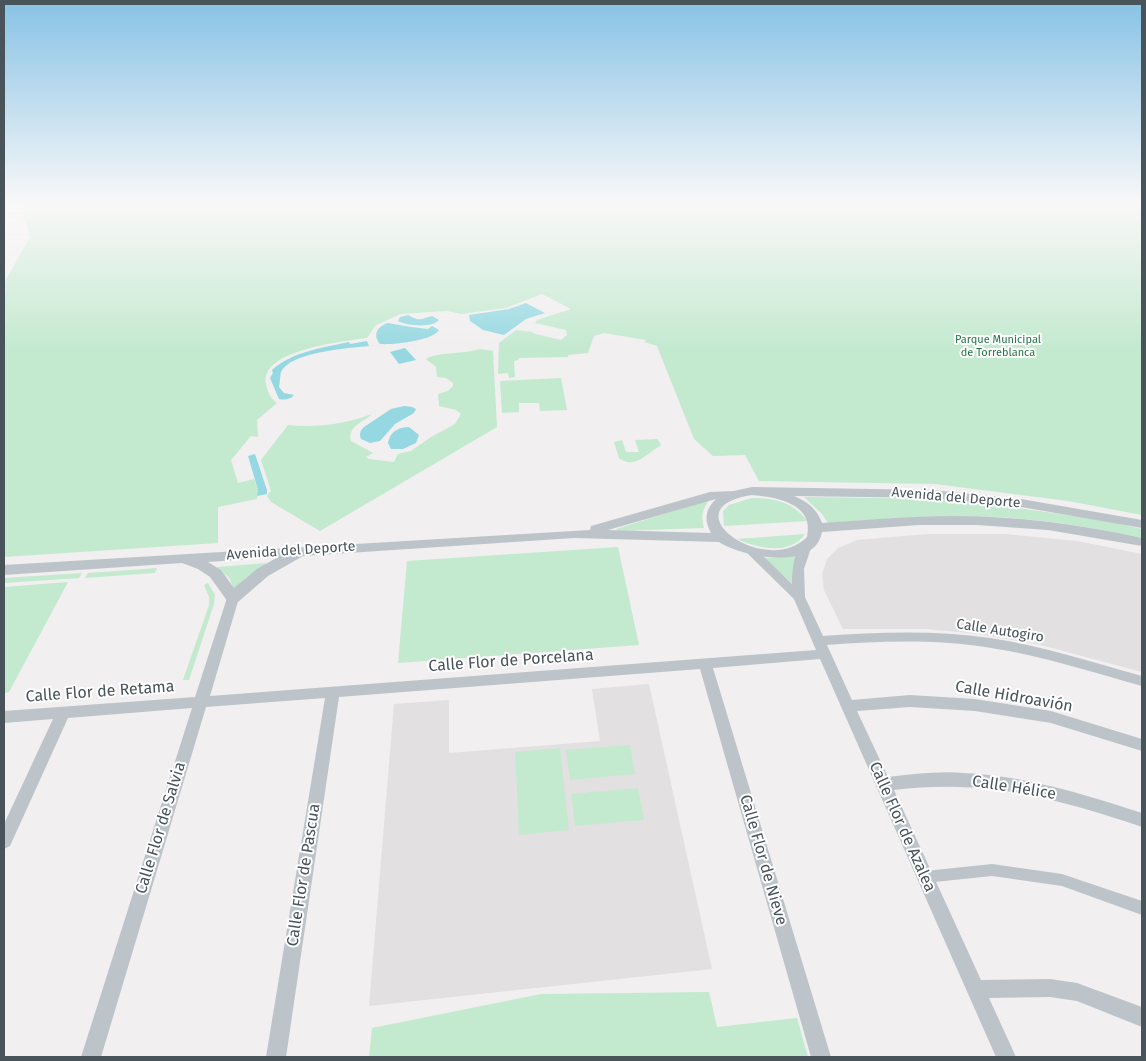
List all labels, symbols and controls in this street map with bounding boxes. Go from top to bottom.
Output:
park label: Parque Municipal de Torreblanca [955,333,1041,359]
street label: Avenida del Deporte [891,484,1021,512]
street label: Avenida del Deporte [226,538,356,564]
street label: Calle Autogiro [955,616,1045,646]
street label: Calle Flor de Porcelana [428,646,594,676]
street label: Calle Flor de Retama [25,677,175,707]
street label: Calle Hidroavión [954,677,1074,717]
street label: Calle Flor de Azalea [865,759,939,895]
street label: Calle Flor de Salvia [132,760,190,896]
street label: Calle Hélice [971,772,1057,804]
street label: Calle Flor de Nieve [735,793,791,927]
street label: Calle Flor de Pascua [283,802,325,948]

